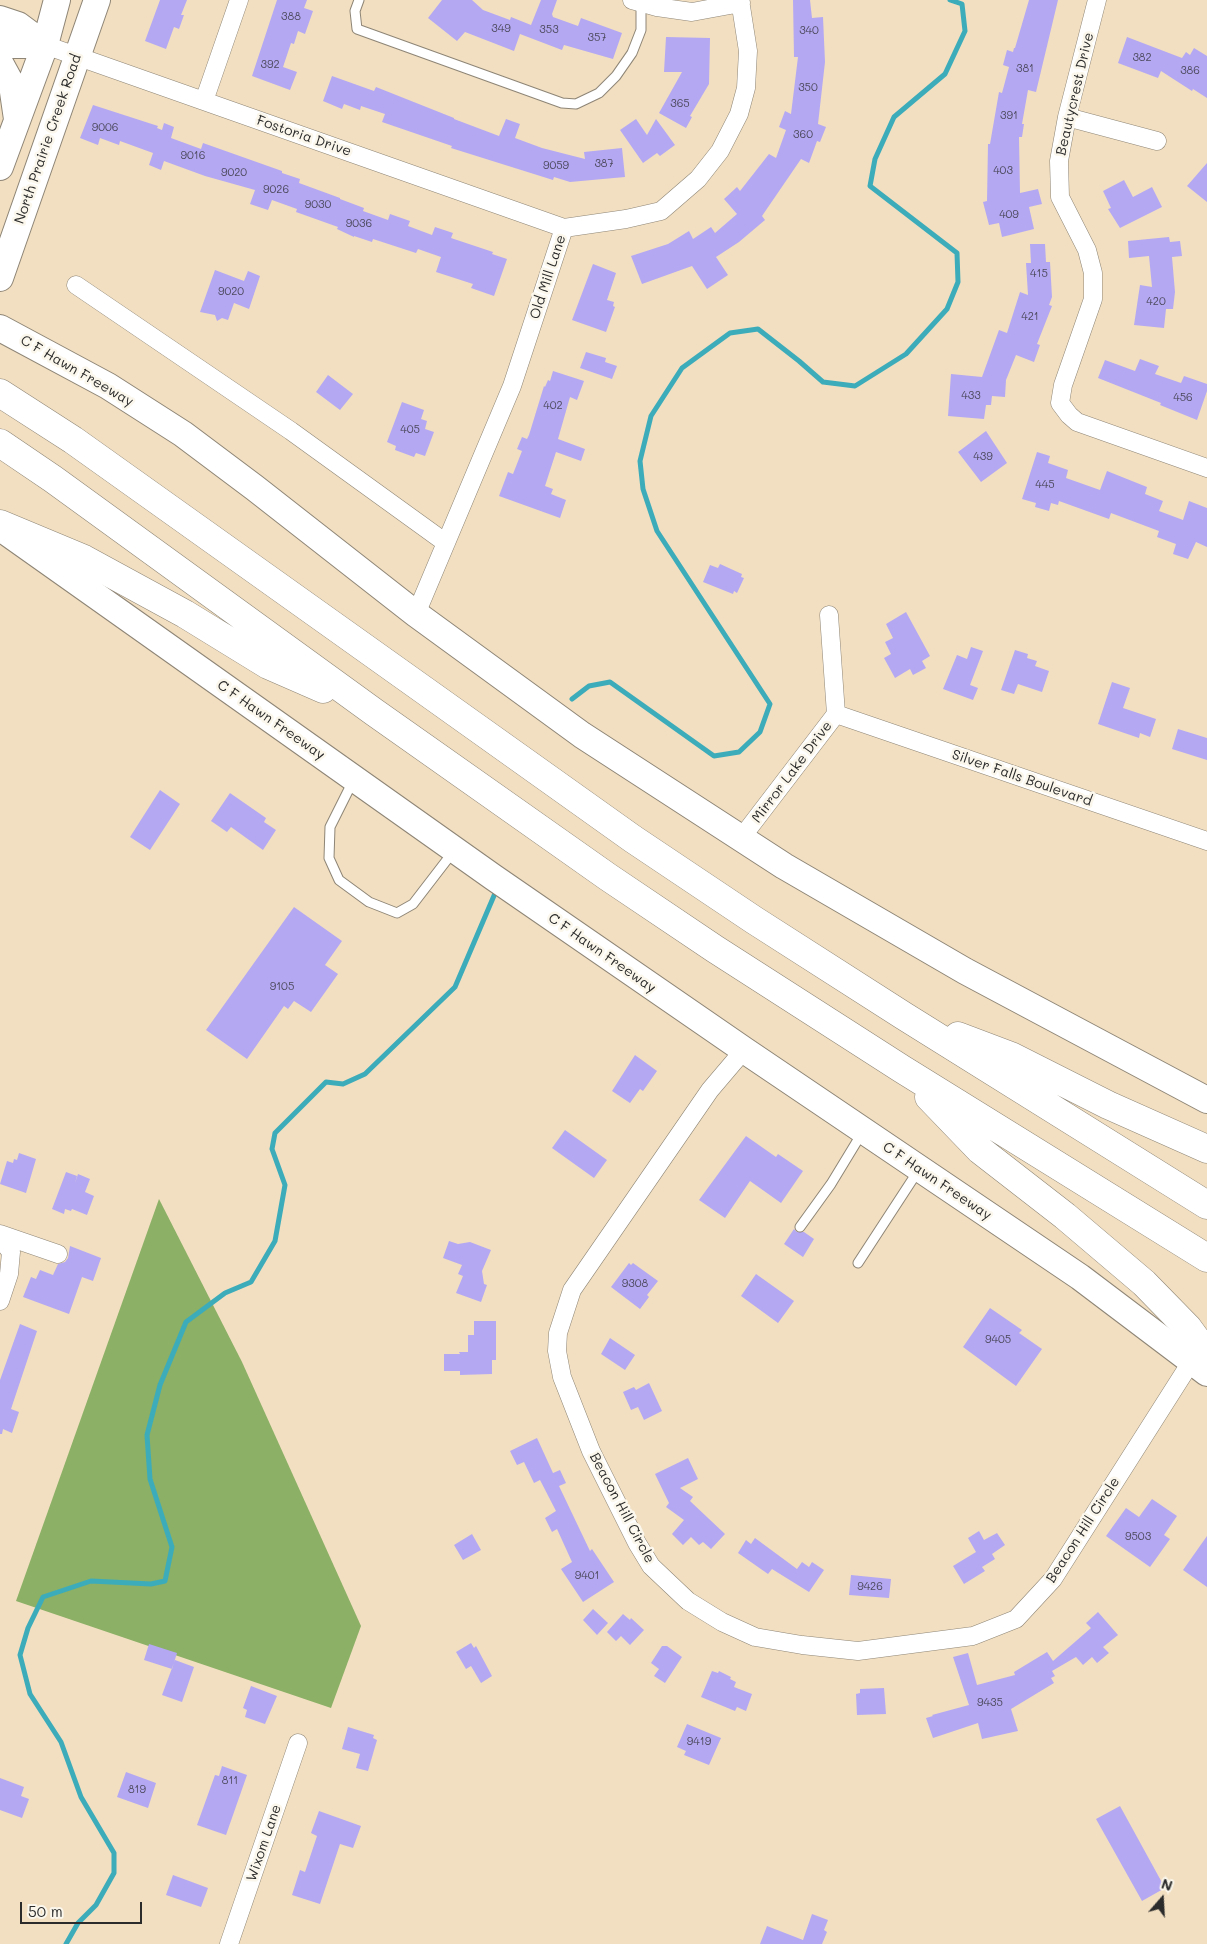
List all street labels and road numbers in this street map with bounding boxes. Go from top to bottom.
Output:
street label: Beautycrest Drive [1053,31,1097,157]
street label: North Prairie Creek Road [11,52,85,226]
street label: Fostoria Drive [255,112,353,160]
street label: Old Mill Lane [527,233,569,321]
street label: C F Hawn Freeway [18,332,136,410]
street label: C F Hawn Freeway [214,677,328,763]
street label: Mirror Lake Drive [748,718,836,826]
street label: Silver Falls Boulevard [950,746,1094,810]
street label: C F Hawn Freeway [545,910,659,996]
street label: C F Hawn Freeway [879,1138,995,1224]
street label: Beacon Hill Circle [586,1450,658,1566]
street label: Beacon Hill Circle [1043,1474,1123,1586]
street label: Wixom Lane [243,1802,285,1884]

